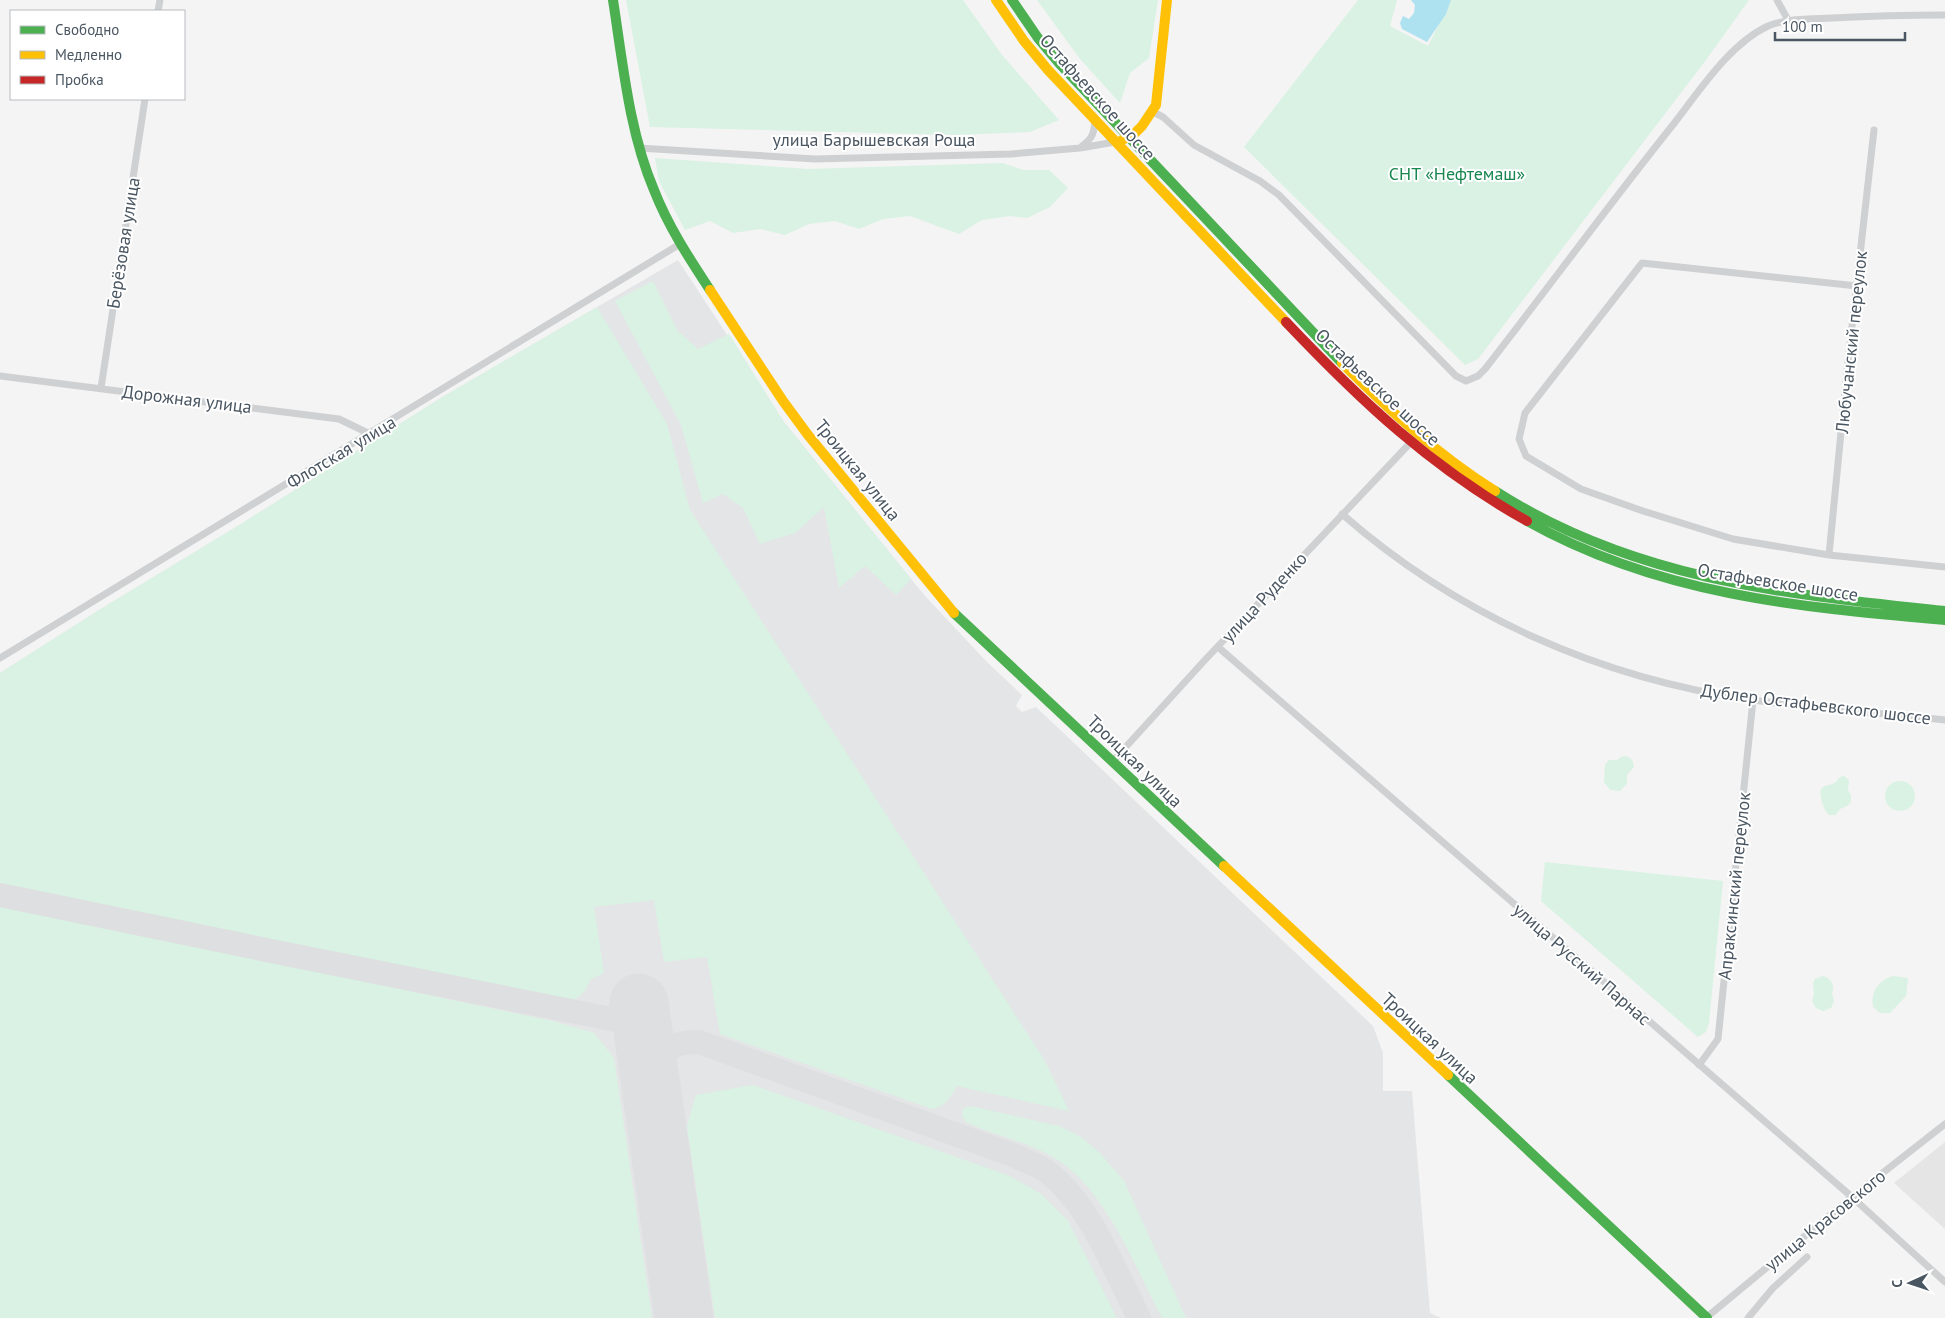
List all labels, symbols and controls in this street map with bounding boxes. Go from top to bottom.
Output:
legend [10,10,185,100]
scale bar [1775,10,1905,42]
text: 100 m [1782,17,1823,36]
text: Свободно [55,20,119,39]
street label: Остафьевское шоссе [1035,29,1161,165]
text: Медленно [55,45,122,64]
text: Пробка [55,70,104,89]
street label: улица Барышевская Роща [773,128,976,151]
park label: СНТ «Нефтемаш» [1389,162,1525,185]
street label: Берёзовая улица [101,176,145,310]
street label: Любучанский переулок [1830,249,1872,435]
street label: Остафьевское шоссе [1311,323,1445,451]
street label: Дорожная улица [121,380,253,418]
street label: Флотская улица [282,410,400,494]
street label: Троицкая улица [810,415,906,525]
street label: улица Руденко [1216,547,1312,647]
street label: Остафьевское шоссе [1696,558,1860,606]
street label: Дублер Остафьевского шоссе [1700,678,1932,730]
street label: Троицкая улица [1082,710,1188,812]
street label: Апраксинский переулок [1713,790,1755,981]
street label: улица Русский Парнас [1508,898,1656,1030]
street label: Троицкая улица [1377,987,1483,1089]
street label: улица Красовского [1760,1164,1890,1276]
north arrow [1885,1258,1935,1308]
text: С [1888,1279,1906,1288]

